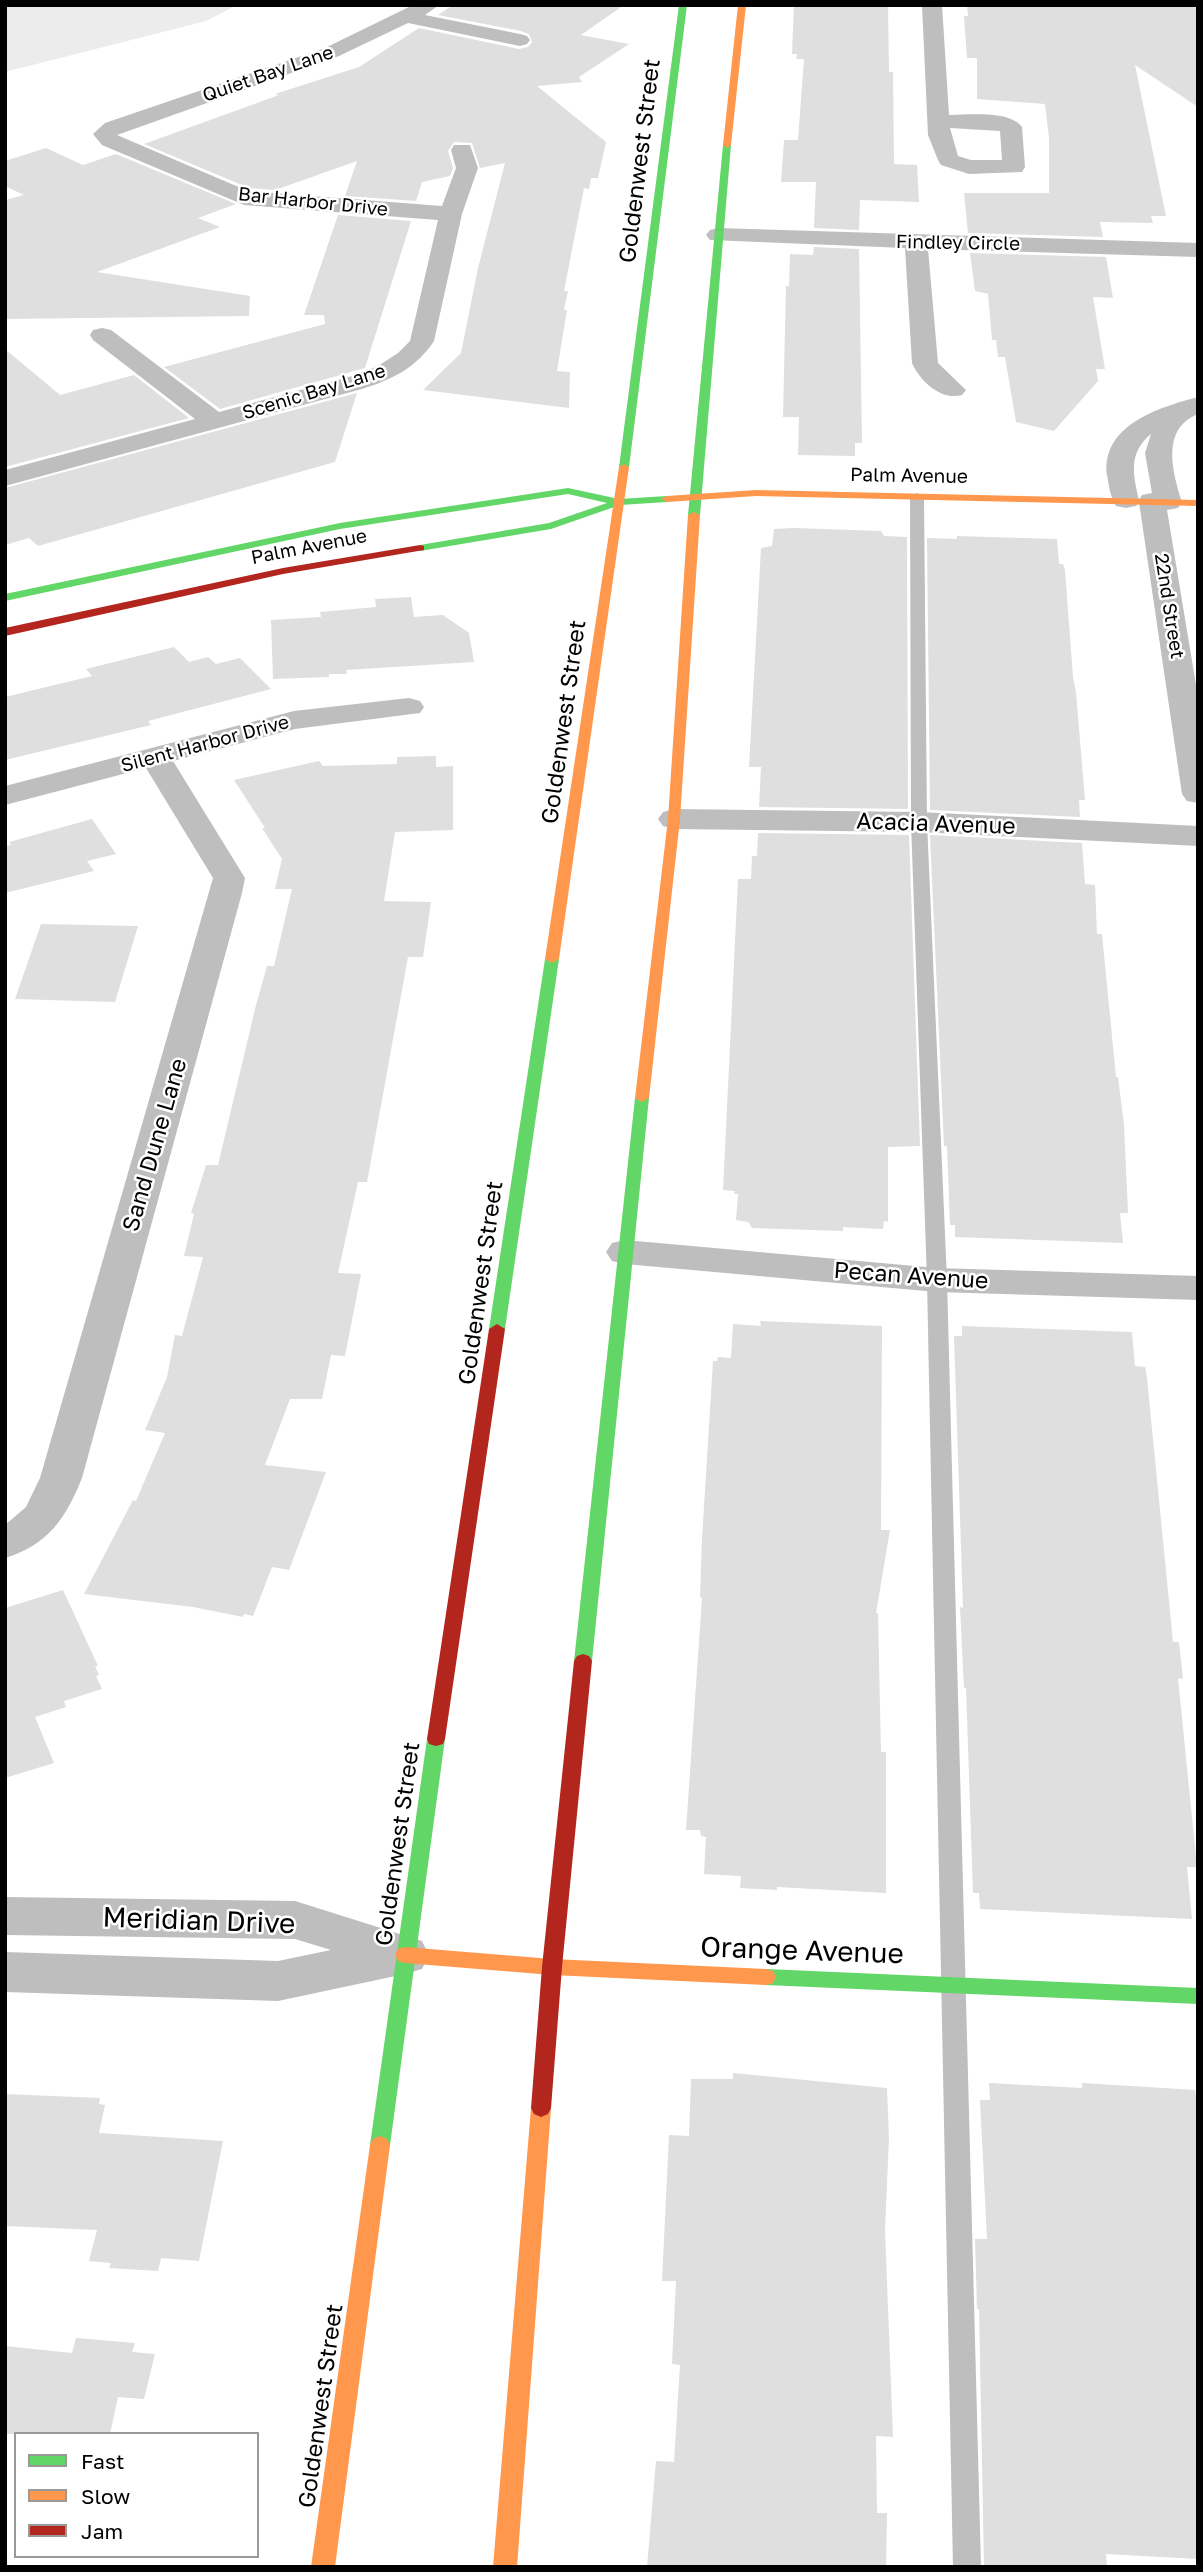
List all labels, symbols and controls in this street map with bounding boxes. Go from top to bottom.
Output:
street label: Quiet Bay Lane [200,41,336,107]
street label: Goldenwest Street [614,57,666,265]
street label: Bar Harbor Drive [237,183,389,221]
street label: Findley Circle [896,231,1020,255]
street label: Scenic Bay Lane [240,359,388,425]
street label: Palm Avenue [850,464,968,488]
street label: Palm Avenue [249,525,369,569]
street label: 22nd Street [1149,552,1189,660]
street label: Goldenwest Street [536,618,592,826]
street label: Silent Harbor Drive [119,711,291,777]
street label: Acacia Avenue [856,807,1016,841]
street label: Sand Dune Lane [117,1055,193,1235]
street label: Goldenwest Street [453,1179,509,1387]
street label: Pecan Avenue [833,1257,989,1295]
street label: Goldenwest Street [370,1740,426,1948]
street label: Meridian Drive [102,1901,296,1941]
street label: Orange Avenue [700,1931,904,1971]
street label: Goldenwest Street [293,2302,349,2510]
legend [14,2432,259,2558]
text: Fast [81,2448,124,2474]
text: Slow [81,2483,130,2509]
text: Jam [81,2518,123,2544]

